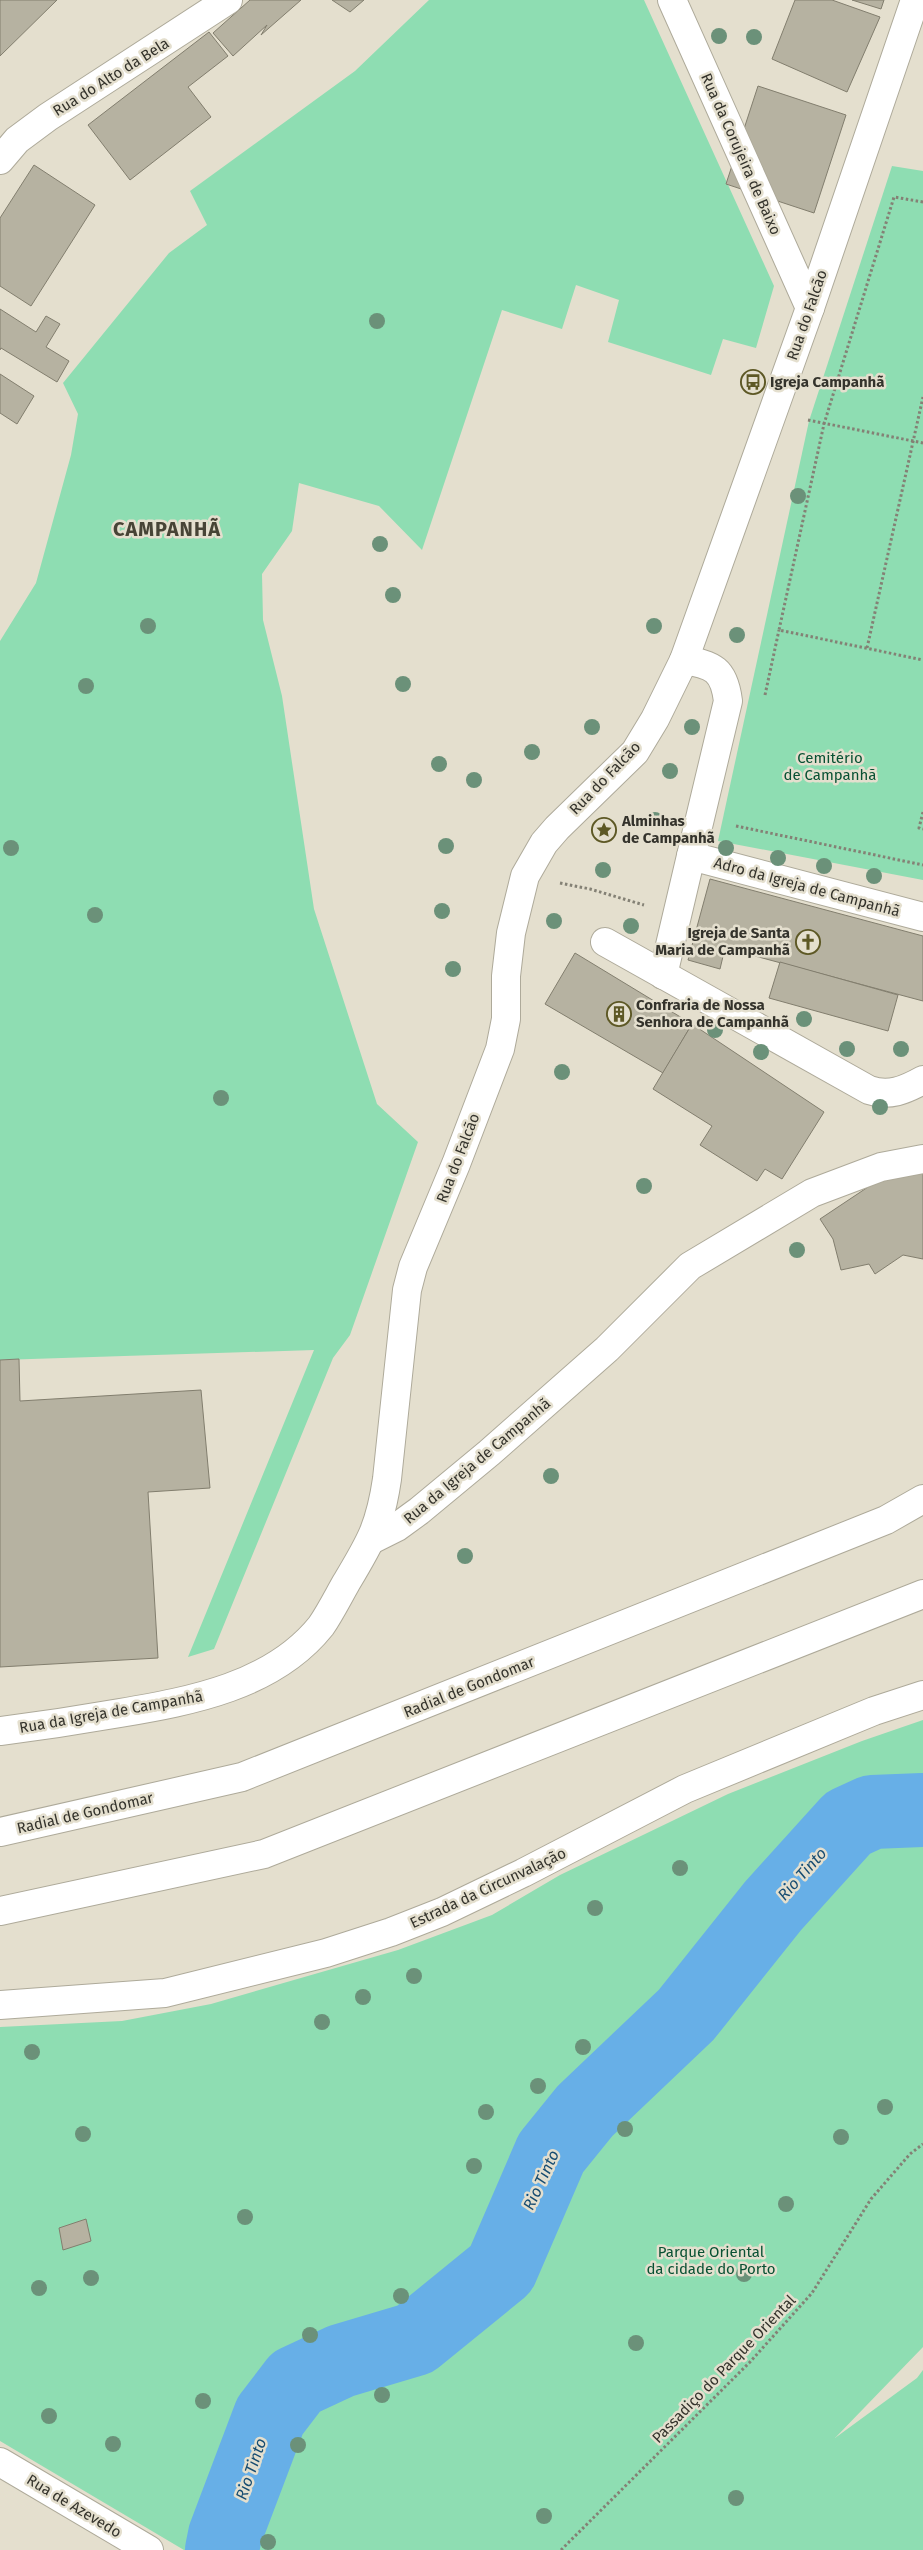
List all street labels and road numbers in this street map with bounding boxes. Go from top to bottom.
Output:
street label: Rua do Alto da Bela [50,34,172,120]
street label: Rua da Corujeira de Baixo [697,70,785,238]
street label: Rua do Falcão [783,267,831,363]
street label: Rua do Falcão [566,738,644,818]
street label: Adro da Igreja de Campanhã [712,853,902,921]
street label: Rua do Falcão [433,1111,483,1205]
street label: Rua da Igreja de Campanhã [400,1394,554,1528]
street label: Radial de Gondomar [401,1652,537,1721]
street label: Rua da Igreja de Campanhã [18,1687,204,1737]
street label: Radial de Gondomar [15,1789,155,1837]
street label: Estrada da Circunvalação [407,1844,569,1932]
street label: Passadiço do Parque Oriental [649,2291,800,2447]
street label: Rua de Azevedo [23,2471,125,2541]

